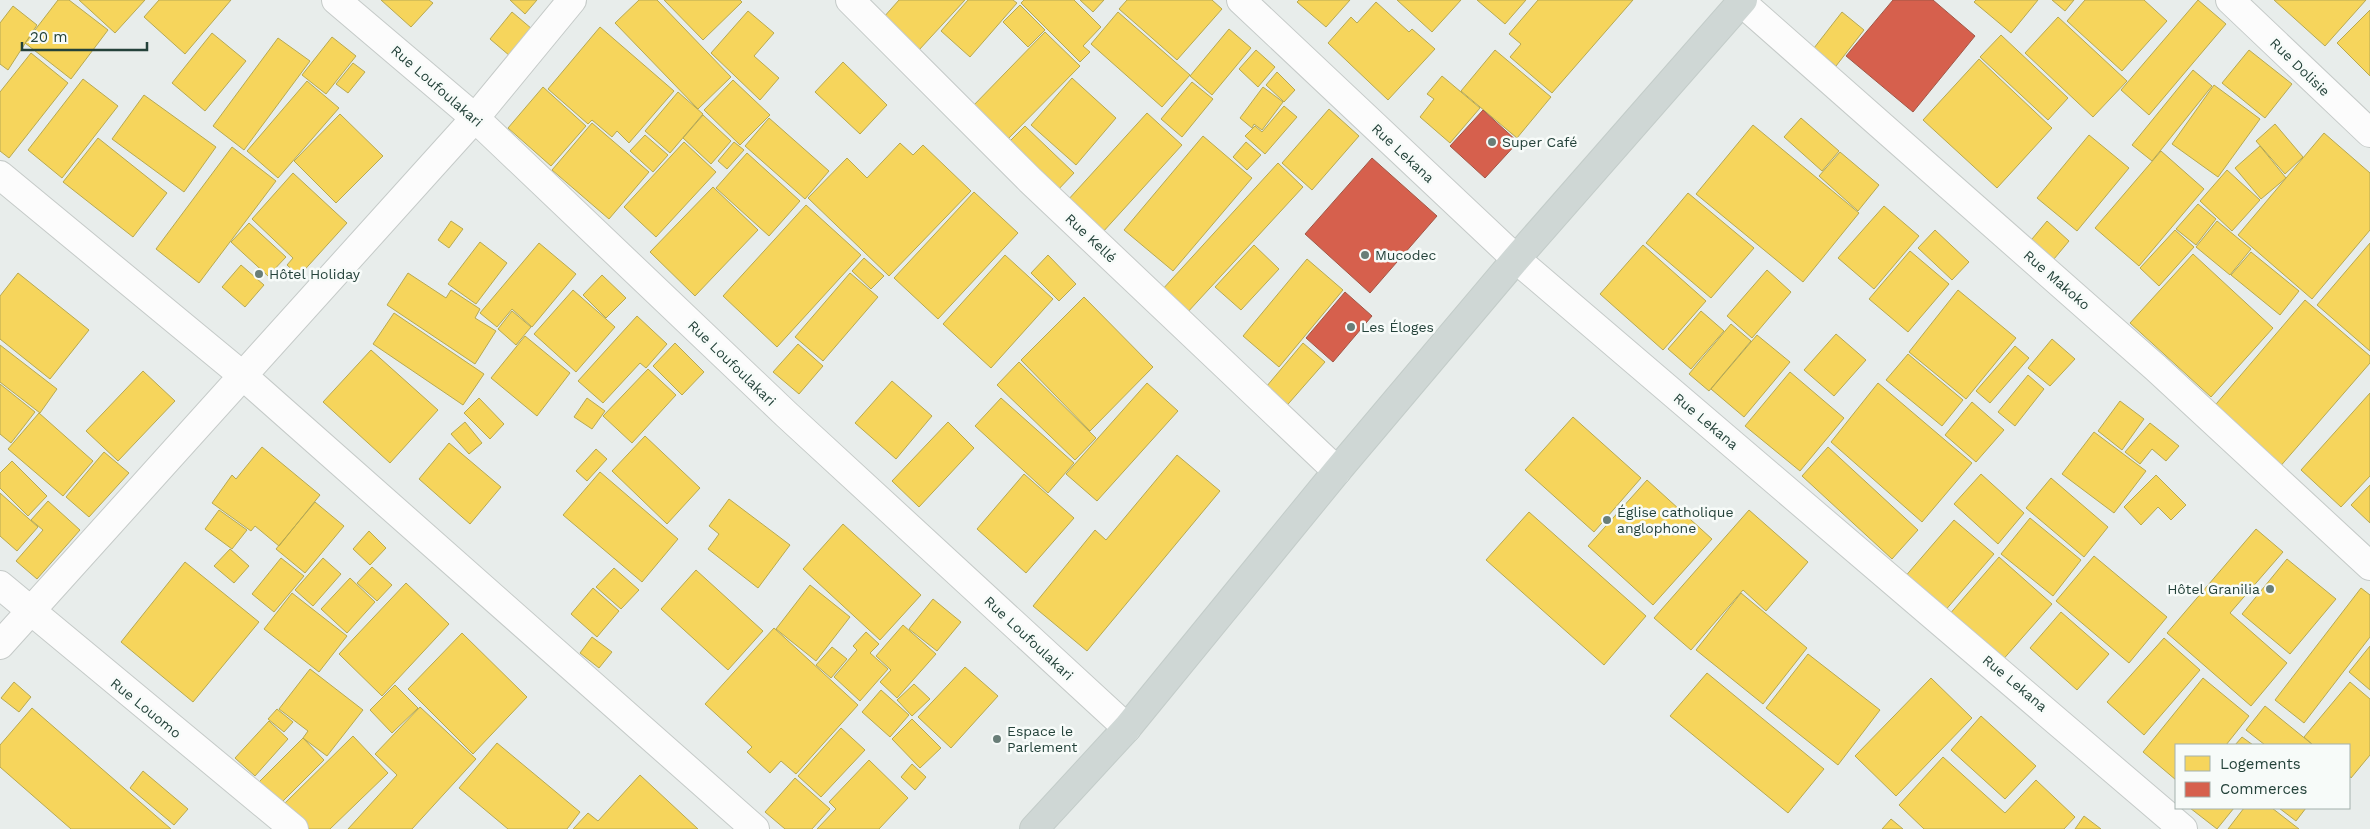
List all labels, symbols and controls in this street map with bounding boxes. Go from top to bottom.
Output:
scale bar [22,20,148,52]
text: 20 m [30,28,68,46]
street label: Rue Dolisie [2267,35,2333,99]
street label: Rue Loufoulakari [388,42,486,130]
street label: Rue Lekana [1369,120,1437,186]
place label: Super Café [1502,134,1577,150]
marker: Super Café [1486,136,1498,148]
street label: Rue Kellé [1062,210,1120,266]
place label: Mucodec [1375,247,1437,263]
street label: Rue Makoko [2021,247,2093,313]
marker: Mucodec [1359,249,1371,261]
place label: Hôtel Holiday [269,266,361,282]
marker: Hôtel Holiday [253,268,265,280]
street label: Rue Loufoulakari [685,317,779,409]
place label: Les Éloges [1361,319,1434,335]
marker: Les Éloges [1345,321,1357,333]
street label: Rue Lekana [1671,389,1742,453]
place label: Église catholique anglophone [1617,504,1734,536]
marker: Église catholique anglophone [1601,514,1613,526]
place label: Hôtel Granilia [2167,581,2260,597]
marker: Hôtel Granilia [2264,583,2276,595]
street label: Rue Loufoulakari [981,593,1077,683]
street label: Rue Lekana [1980,651,2051,715]
street label: Rue Louomo [108,675,184,741]
place label: Espace le Parlement [1007,723,1078,755]
marker: Espace le Parlement [991,733,1003,745]
legend [2175,744,2350,809]
text: Logements [2220,755,2301,773]
text: Commerces [2220,780,2307,798]

